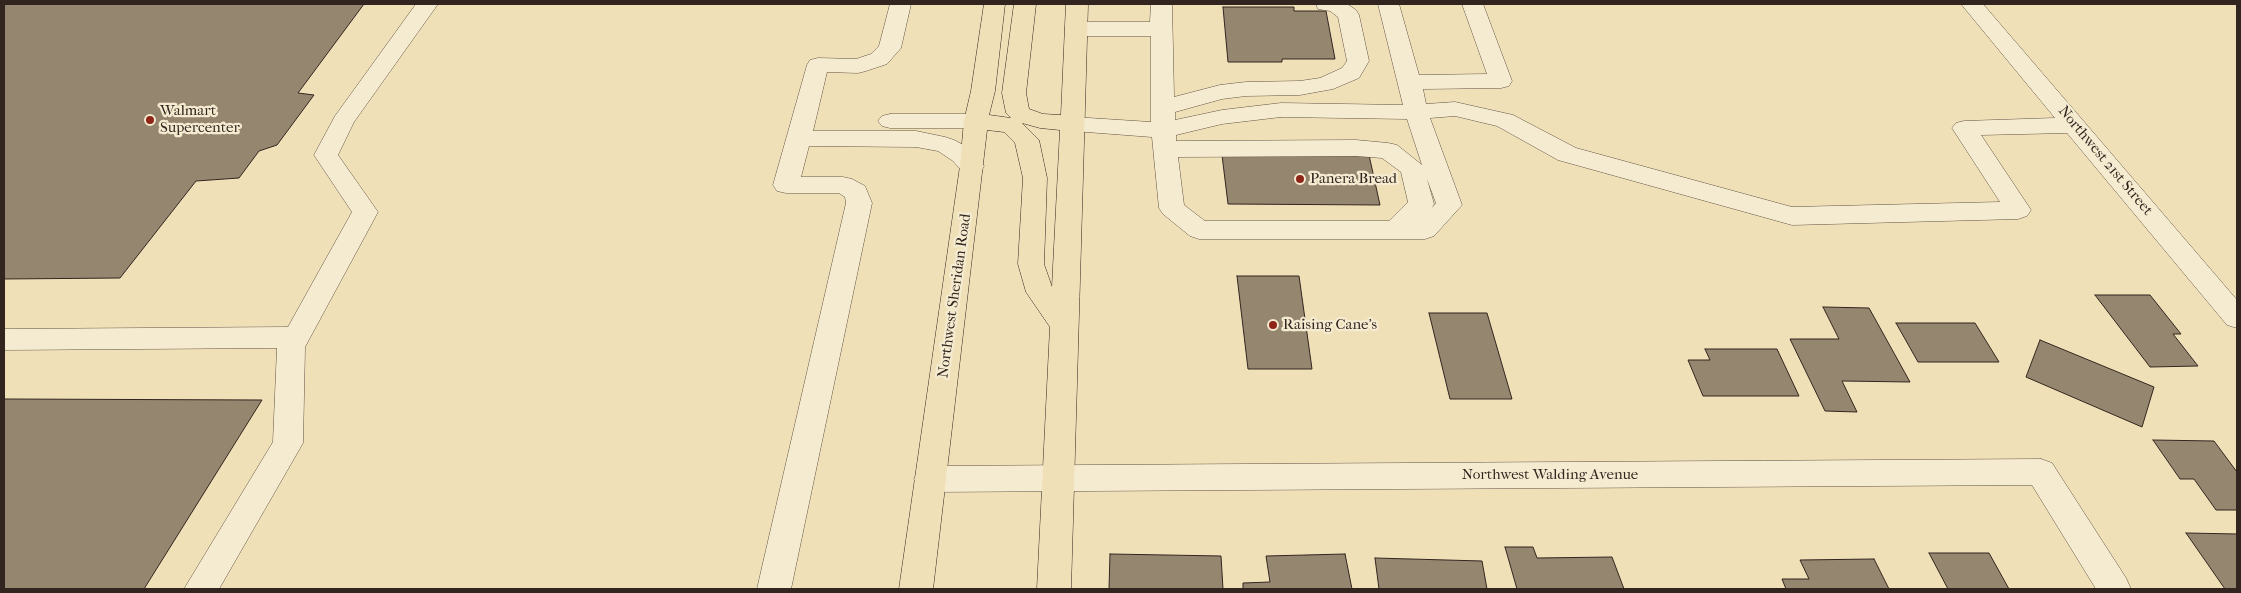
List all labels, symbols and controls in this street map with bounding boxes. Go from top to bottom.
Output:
place label: Walmart Supercenter [160,102,240,137]
street label: Northwest 21st Street [2054,102,2156,220]
marker: Walmart Supercenter [144,114,156,126]
place label: Panera Bread [1310,170,1397,188]
marker: Panera Bread [1294,173,1306,185]
street label: Northwest Sheridan Road [935,213,975,379]
place label: Raising Cane's [1283,316,1377,334]
marker: Raising Cane's [1267,319,1279,331]
street label: Northwest Walding Avenue [1462,466,1638,484]

